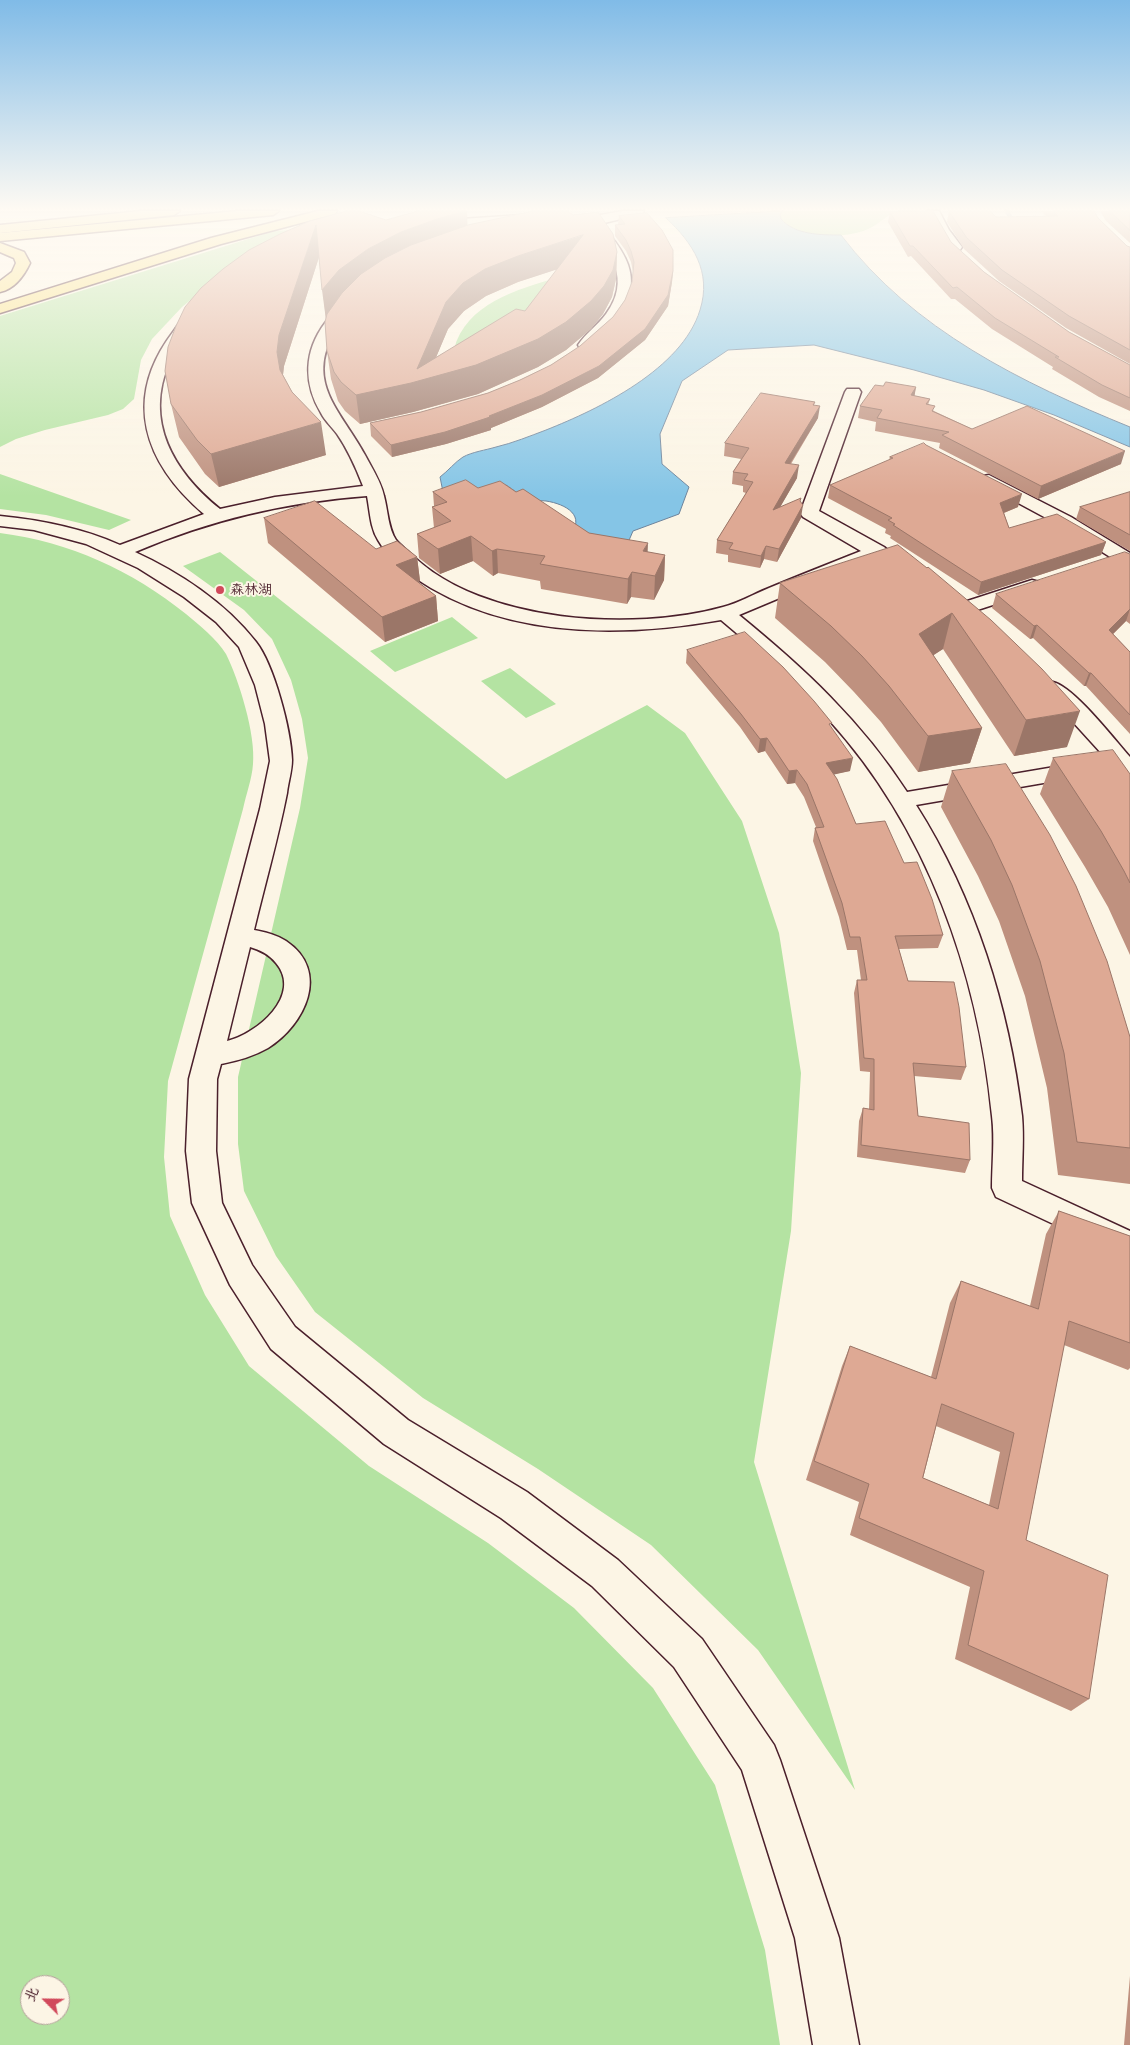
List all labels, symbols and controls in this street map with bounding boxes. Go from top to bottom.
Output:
place label: 森林湖 [230,582,272,598]
marker: 森林湖 [214,584,226,596]
north arrow [20,1975,70,2025]
text: 北 [17,1983,46,2006]

